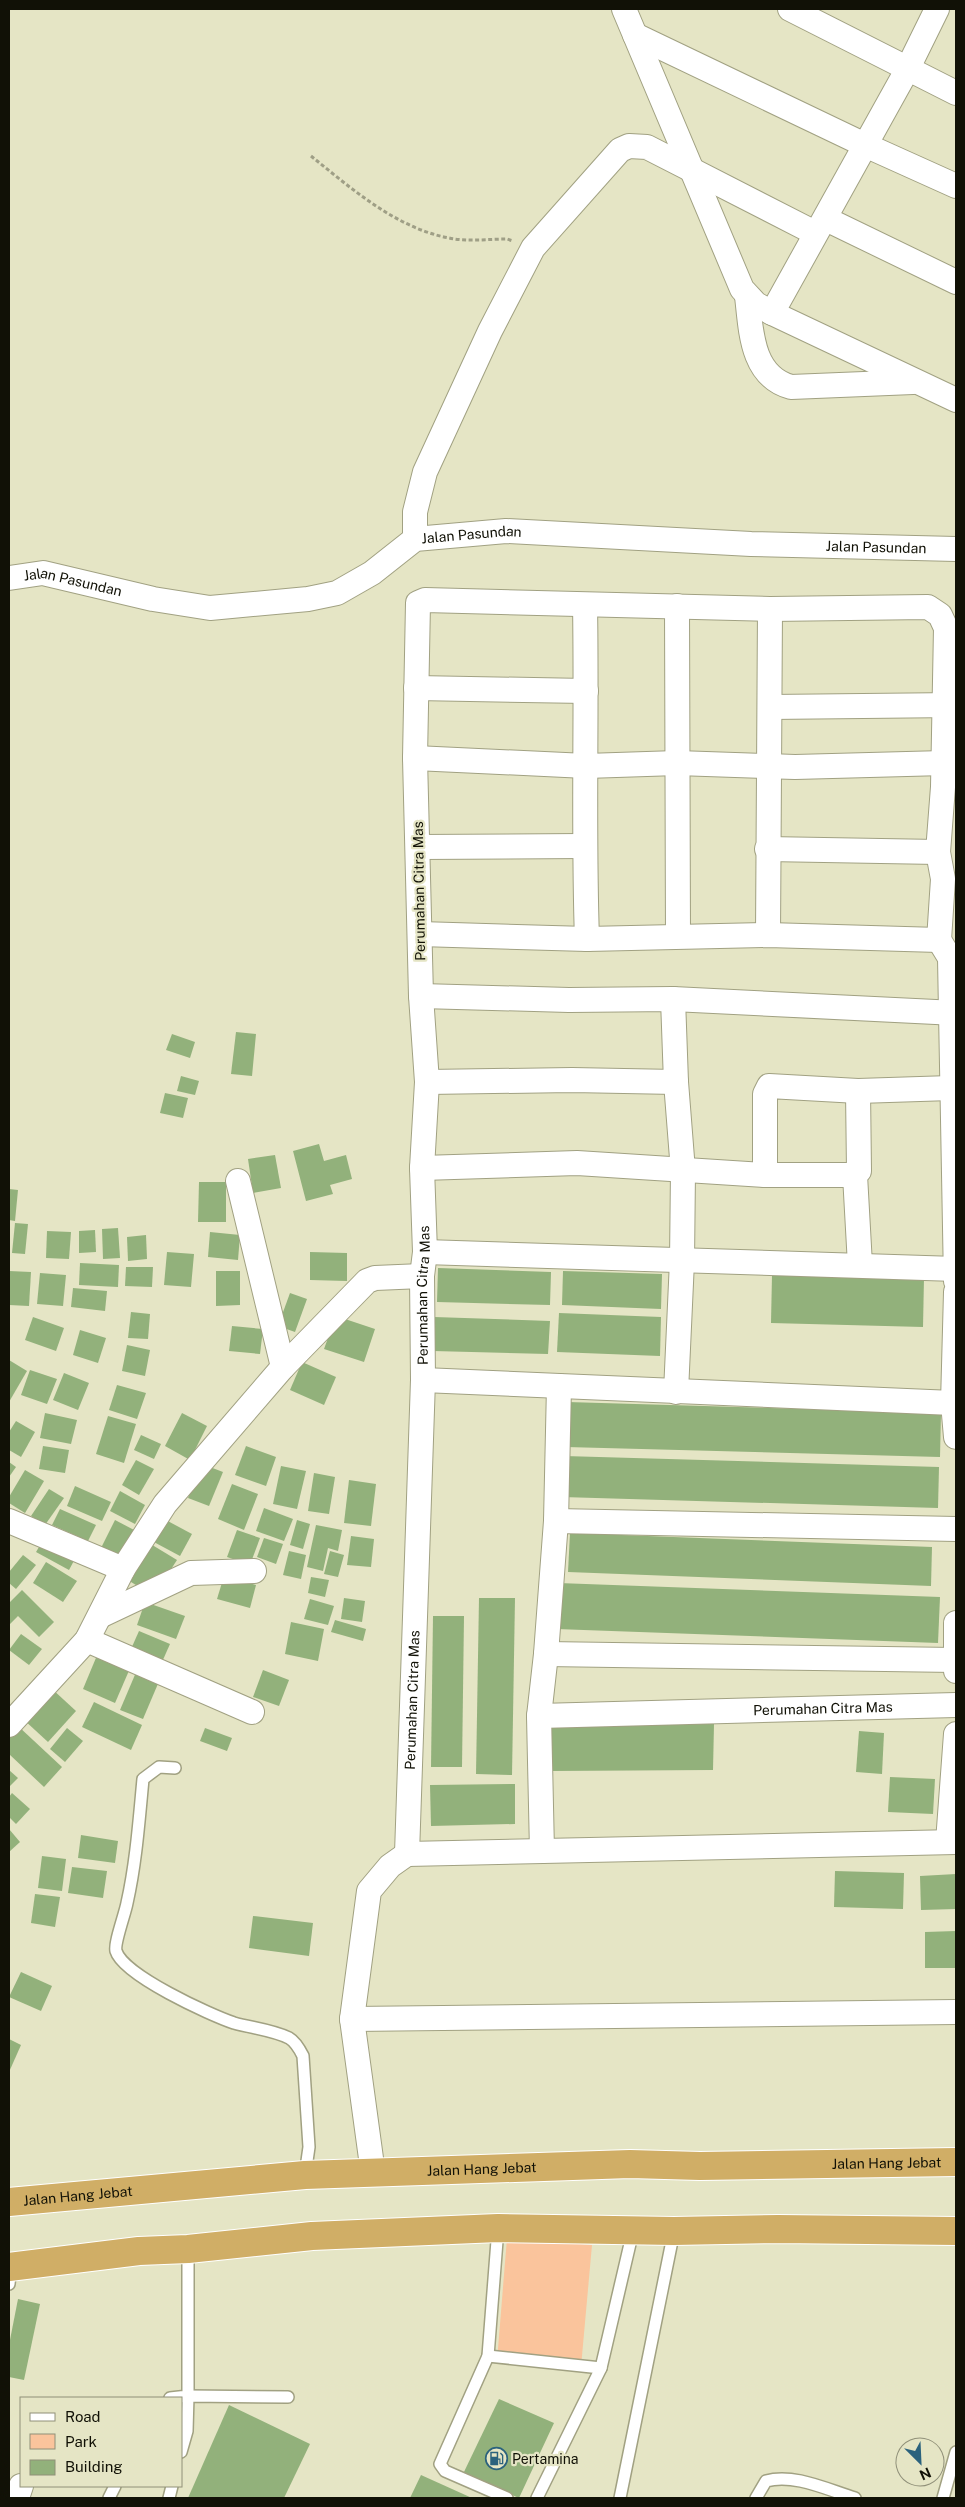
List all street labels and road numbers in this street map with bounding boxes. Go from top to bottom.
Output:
street label: Jalan Pasundan [421,523,522,546]
street label: Jalan Pasundan [825,538,927,556]
street label: Jalan Pasundan [22,565,124,599]
street label: Perumahan Citra Mas [410,821,428,961]
street label: Perumahan Citra Mas [414,1225,433,1365]
street label: Perumahan Citra Mas [402,1630,423,1770]
street label: Perumahan Citra Mas [753,1699,893,1718]
street label: Jalan Hang Jebat [832,2154,942,2172]
street label: Jalan Hang Jebat [427,2159,537,2179]
street label: Jalan Hang Jebat [22,2183,133,2209]

